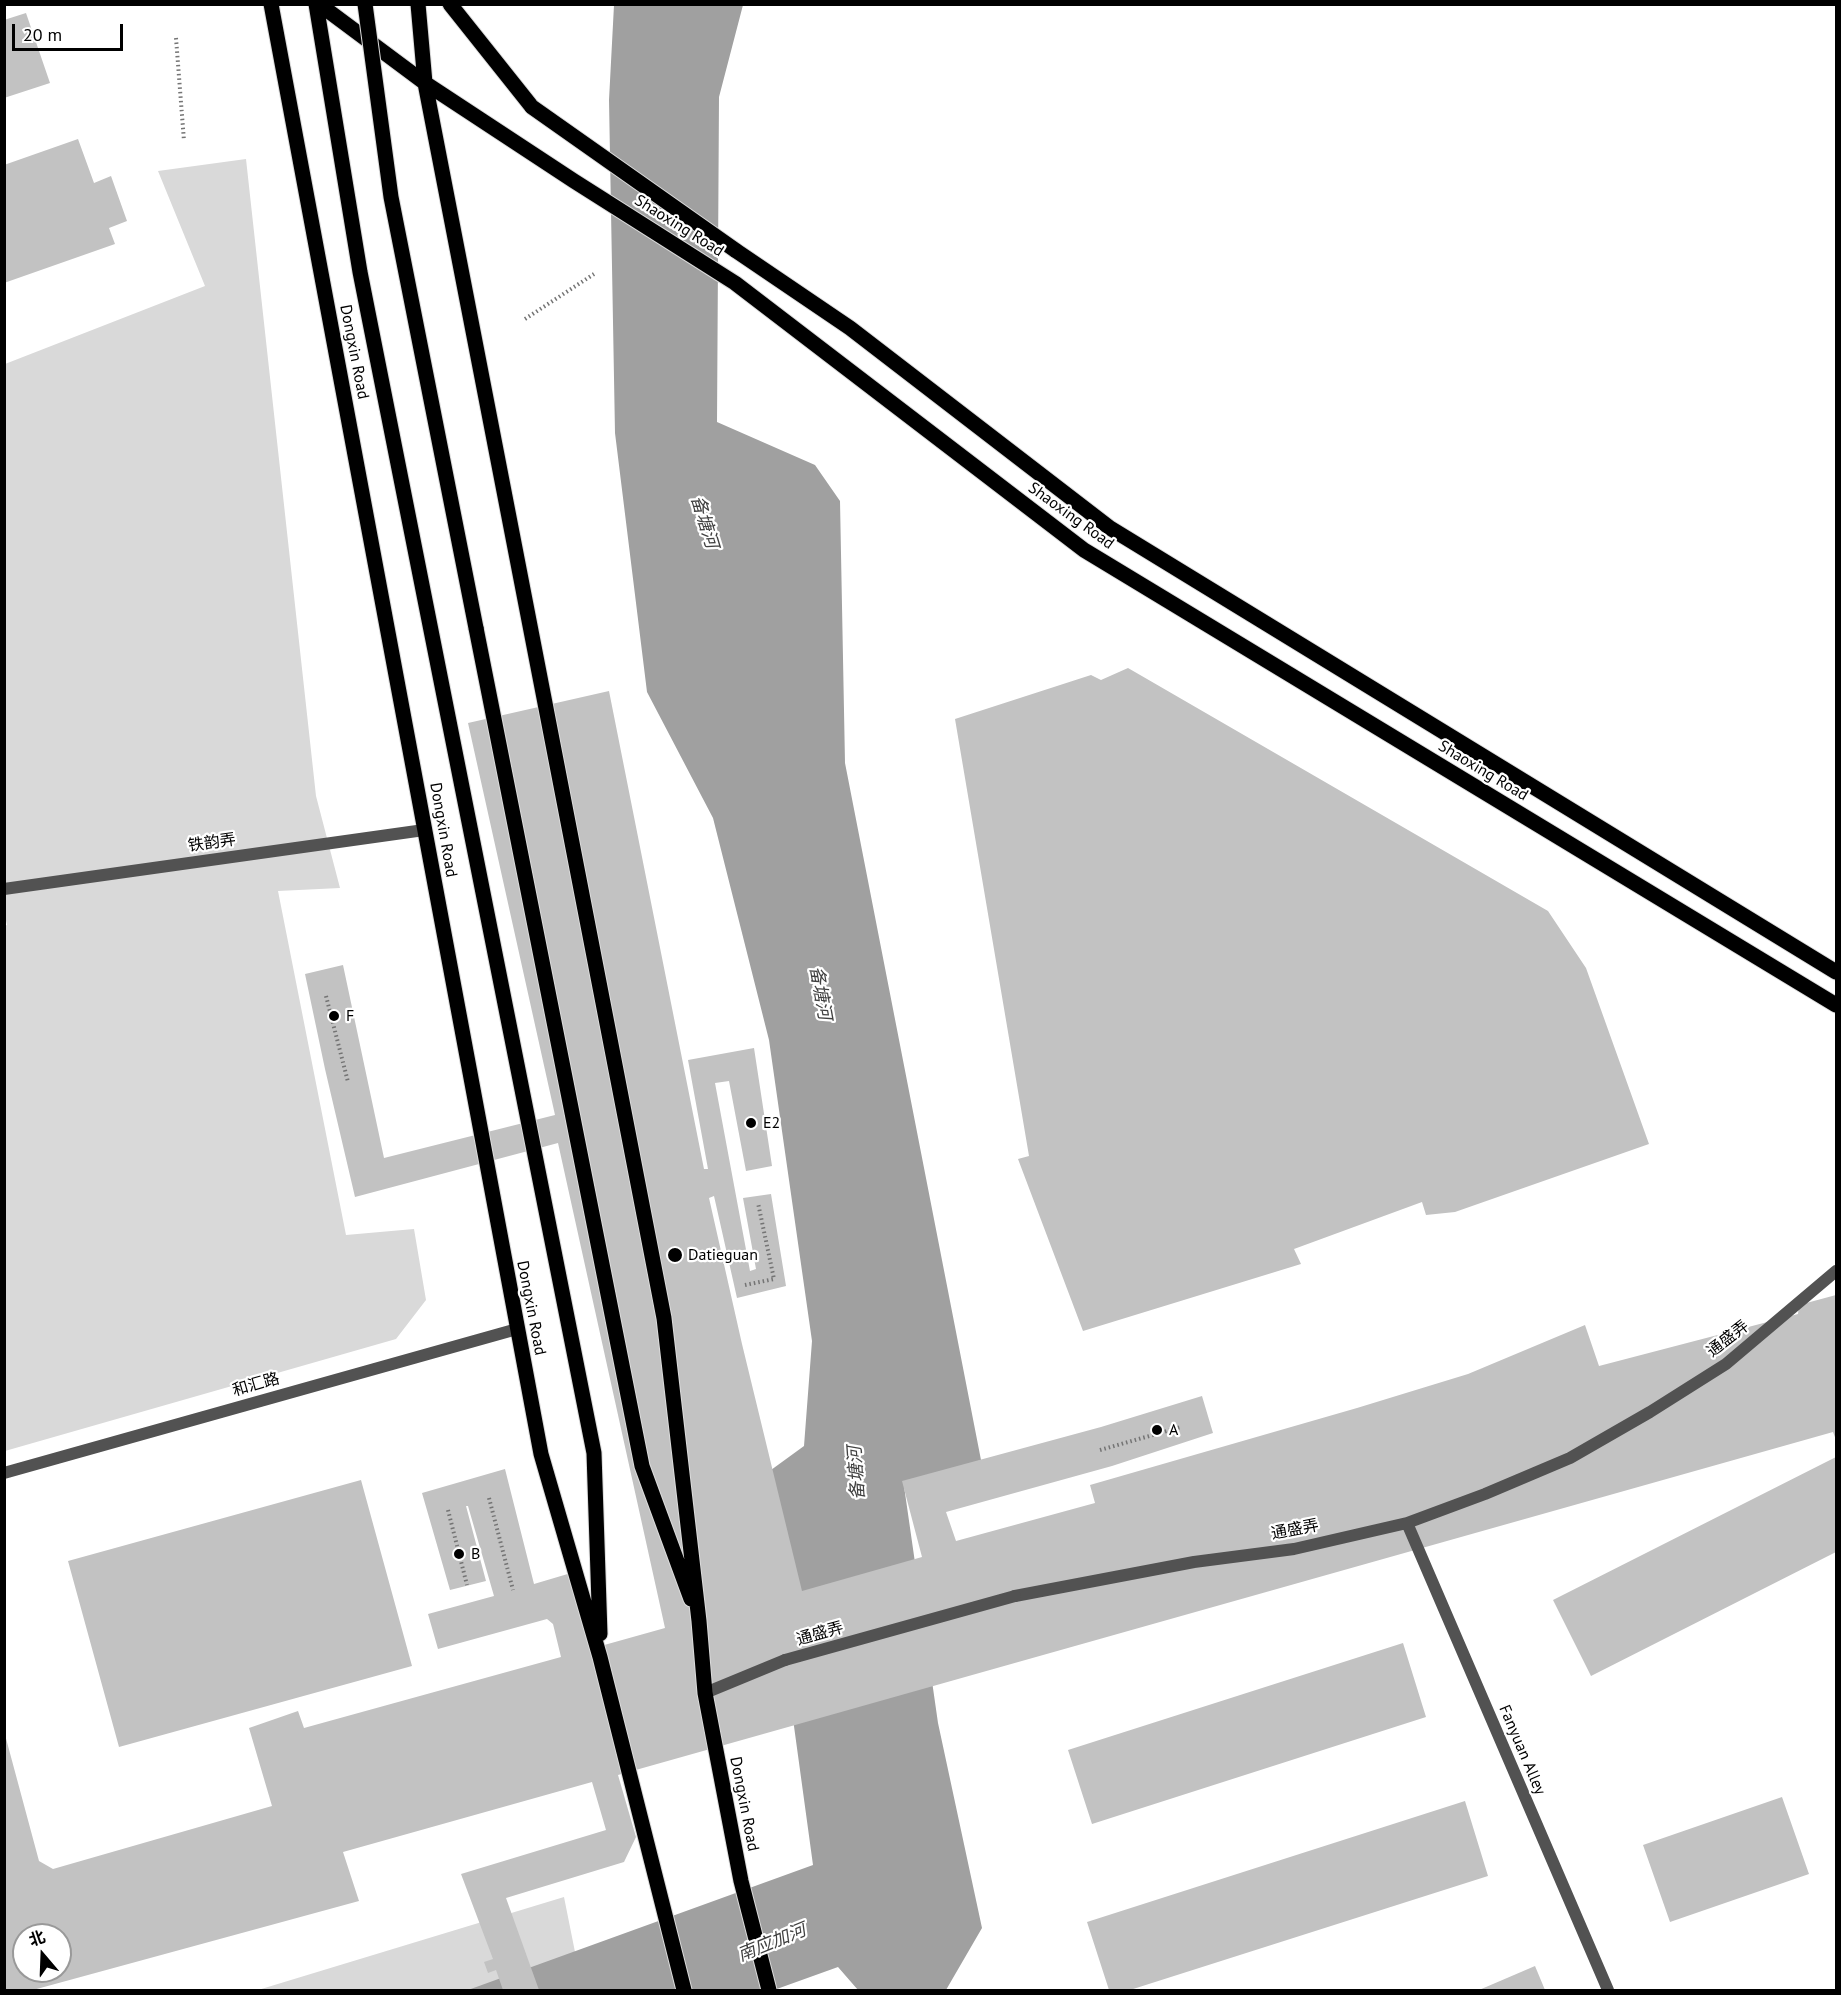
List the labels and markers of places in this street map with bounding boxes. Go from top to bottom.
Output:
place label: F [346,1006,354,1026]
marker: F [327,1009,341,1023]
place label: E2 [763,1113,780,1133]
marker: E2 [744,1116,758,1130]
place label: Datieguan [688,1245,758,1265]
marker: Datieguan [666,1246,684,1264]
place label: A [1169,1420,1178,1440]
marker: A [1150,1423,1164,1437]
place label: B [471,1544,480,1564]
marker: B [452,1547,466,1561]

